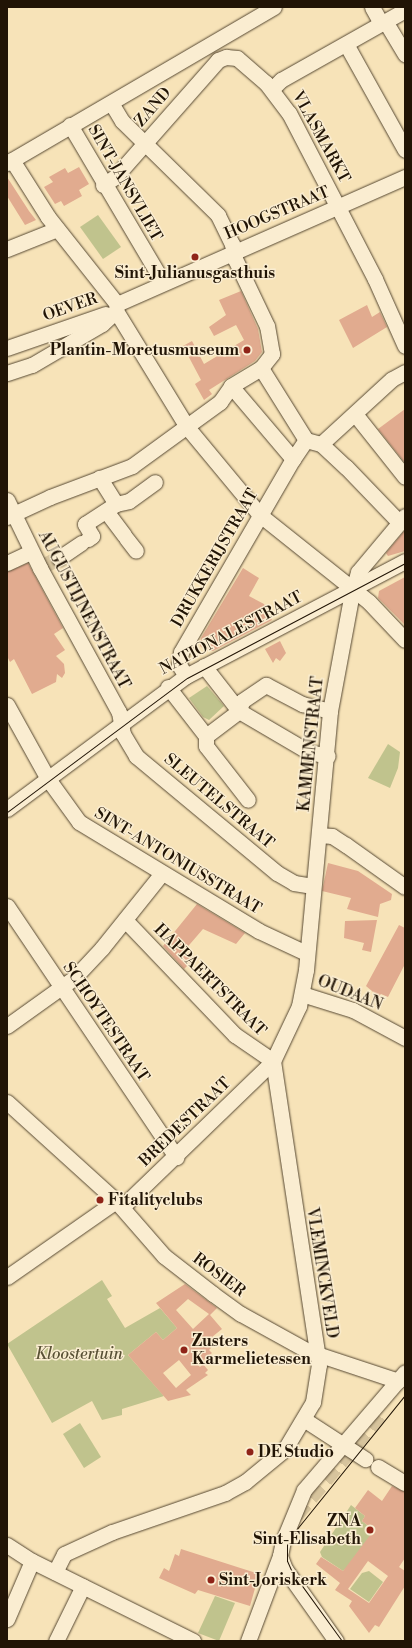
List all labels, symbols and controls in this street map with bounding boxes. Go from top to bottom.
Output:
street label: ZAND [131,83,175,131]
street label: VLASMARKT [288,88,354,186]
street label: SINT-JANSVLIET [84,121,166,245]
street label: HOOGSTRAAT [222,182,332,244]
marker: Sint-Julianusgasthuis [190,252,200,262]
place label: Sint-Julianusgasthuis [115,263,275,283]
street label: OEVER [40,289,100,325]
place label: Plantin-Moretusmuseum [50,340,239,360]
marker: Plantin-Moretusmuseum [242,345,252,355]
street label: DRUKKERIJSTRAAT [168,485,262,631]
street label: AUGUSTIJNENSTRAAT [34,528,134,692]
street label: NATIONALESTRAAT [156,587,306,679]
street label: KAMMENSTRAAT [294,675,328,813]
street label: SLEUTELSTRAAT [160,749,278,853]
street label: SINT-ANTONIUSSTRAAT [91,804,265,918]
street label: HAPPAERTSTRAAT [150,920,270,1040]
street label: SCHOYTESTRAAT [59,959,153,1085]
street label: OUDAAN [315,971,385,1015]
street label: BREDESTRAAT [135,1074,235,1170]
place label: Fitalityclubs [108,1190,203,1210]
marker: Fitalityclubs [95,1195,105,1205]
street label: VLEMINCKVELD [302,1206,342,1340]
street label: ROSIER [189,1249,249,1301]
place label: Zusters Karmelietessen [192,1331,311,1369]
park label: Kloostertuin [35,1344,123,1364]
marker: Zusters Karmelietessen [179,1345,189,1355]
place label: DE Studio [258,1442,334,1462]
marker: DE Studio [245,1447,255,1457]
place label: ZNA Sint-Elisabeth [253,1511,361,1549]
marker: ZNA Sint-Elisabeth [364,1524,376,1536]
place label: Sint-Joriskerk [219,1570,327,1590]
marker: Sint-Joriskerk [206,1575,216,1585]

